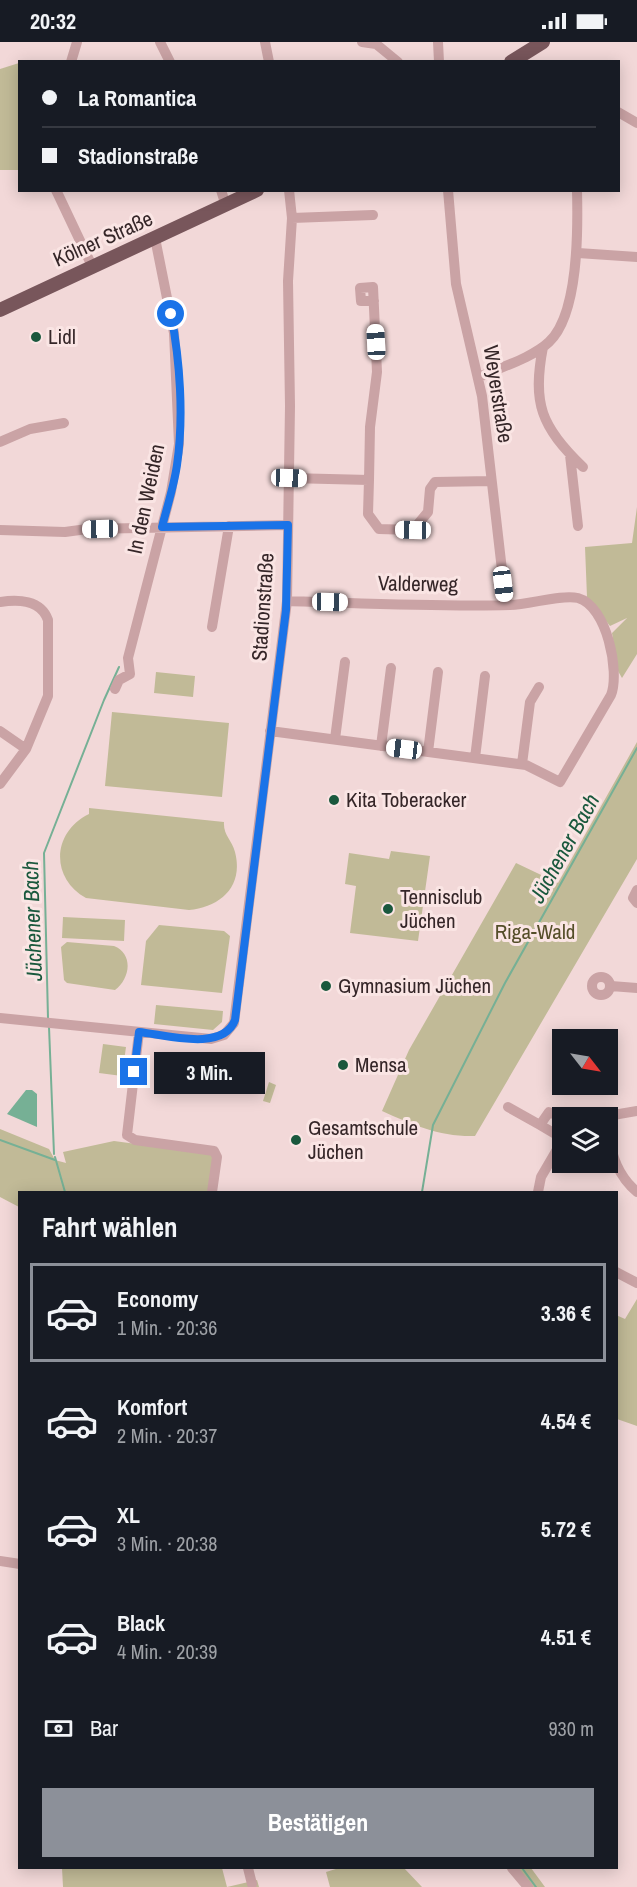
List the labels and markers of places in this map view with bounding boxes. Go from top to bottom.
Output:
place label: Lidl [48,322,76,351]
marker: Lidl [29,330,43,344]
place label: Kita Toberacker [346,785,467,814]
marker: Kita Toberacker [327,793,341,807]
place label: Tennisclub Jüchen [400,882,482,935]
marker: Tennisclub Jüchen [381,902,395,916]
place label: Gymnasium Jüchen [338,971,491,1000]
marker: Gymnasium Jüchen [319,979,333,993]
place label: Mensa [355,1050,407,1079]
marker: Mensa [336,1058,350,1072]
place label: Gesamtschule Jüchen [308,1113,418,1166]
marker: Gesamtschule Jüchen [289,1133,303,1147]

